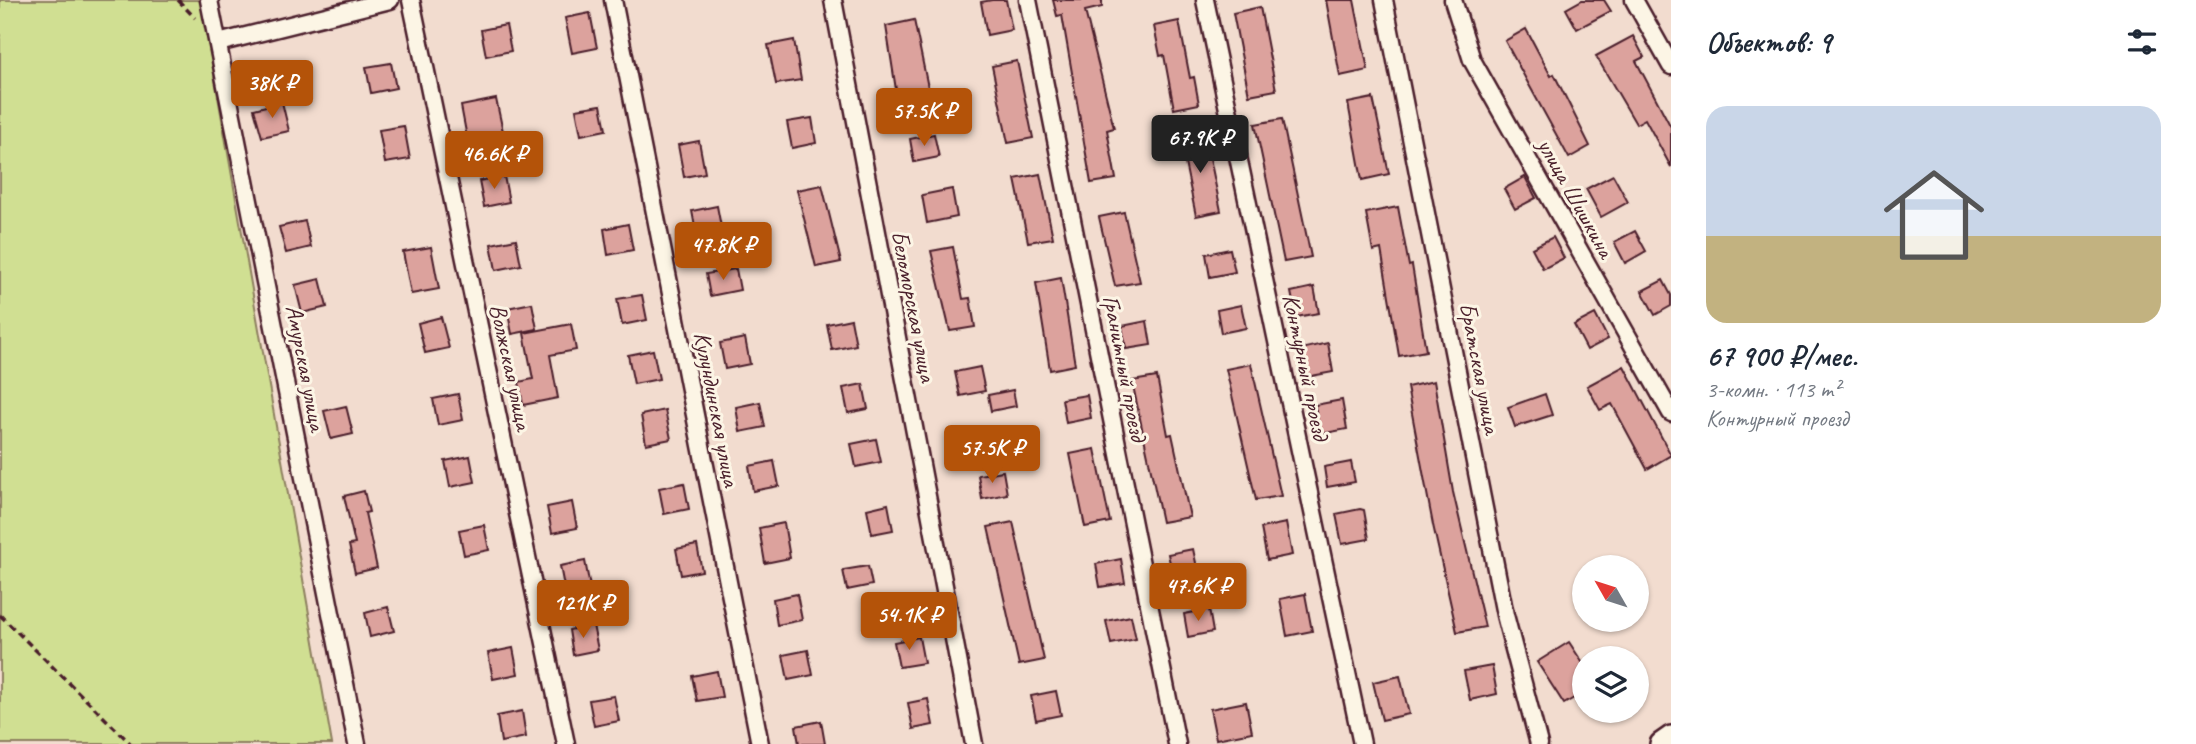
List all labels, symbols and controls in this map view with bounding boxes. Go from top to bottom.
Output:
text: Объектов: 9 [1706,23,1831,61]
icon: filters [2123,23,2161,61]
pin: 38K ₽ [223,60,321,120]
text: 38K ₽ [247,68,297,97]
pin: 57.5K ₽ [859,88,989,148]
text: 57.5K ₽ [892,96,956,125]
pin: 67.9K ₽ [1135,116,1265,175]
text: 67.9K ₽ [1168,123,1232,152]
street label: улица Шишкина [1530,131,1622,265]
pin: 46.6K ₽ [429,132,559,191]
text: 46.6K ₽ [461,139,527,168]
icon: home [1871,152,1997,278]
pin: 47.8K ₽ [658,222,788,282]
street label: Беломорская улица [885,228,944,386]
text: 47.8K ₽ [691,230,755,259]
street label: Контурный проезд [1276,291,1337,445]
street label: Гранитный проезд [1096,293,1154,446]
street label: Братская улица [1453,300,1508,438]
street label: Волжская улица [483,301,539,435]
street label: Амурская улица [279,302,333,436]
street label: Кулундинская улица [687,329,747,490]
text: 67 900 ₽/мес. [1706,337,1857,375]
text: 3-комн. · 113 m² [1706,375,1840,404]
text: Контурный проезд [1706,404,1848,433]
pin: 57.5K ₽ [927,426,1057,485]
text: 57.5K ₽ [960,433,1024,462]
north arrow [1572,555,1648,632]
map controls [1572,555,1649,723]
pin: 47.6K ₽ [1133,564,1263,623]
text: 47.6K ₽ [1165,571,1231,600]
pin: 121K ₽ [526,580,640,640]
text: 121K ₽ [553,588,613,617]
pin: 54.1K ₽ [844,592,974,652]
text: 54.1K ₽ [877,600,941,629]
button: layers [1572,646,1649,723]

